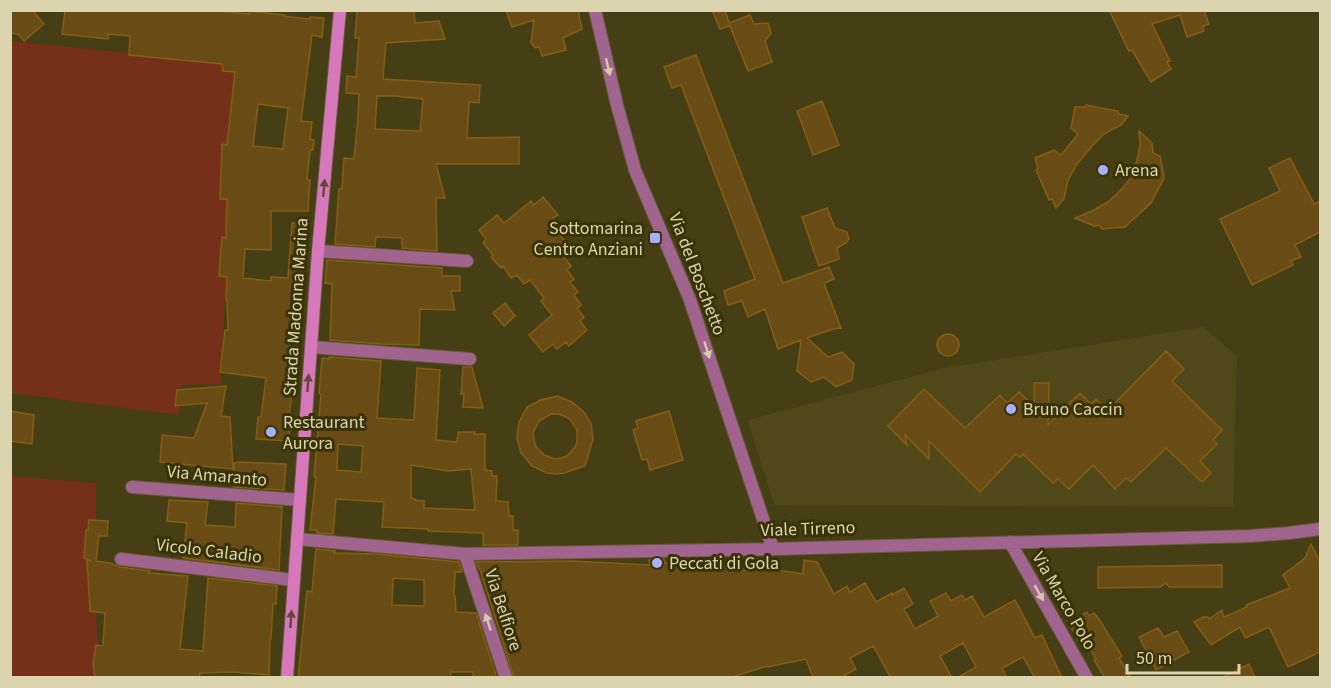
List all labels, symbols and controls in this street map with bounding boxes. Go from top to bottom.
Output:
one-way arrow [604,58,614,77]
place label: Arena [1115,158,1159,183]
marker: Arena [1096,163,1110,177]
one-way arrow [319,179,329,198]
street label: Via del Boschetto [662,209,732,339]
place label: Sottomarina Centro Anziani [533,216,643,262]
street label: Strada Madonna Marina [277,217,315,397]
marker: Sottomarina Centro Anziani [648,231,662,245]
one-way arrow [702,341,712,359]
one-way arrow [304,373,313,392]
place label: Bruno Caccin [1023,397,1122,422]
marker: Bruno Caccin [1004,402,1018,416]
place label: Restaurant Aurora [283,410,365,456]
marker: Restaurant Aurora [264,425,278,439]
street label: Via Amaranto [166,459,268,493]
street label: Viale Tirreno [760,515,856,543]
street label: Vicolo Caladio [155,532,263,570]
street label: Via Marco Polo [1026,547,1102,655]
place label: Peccati di Gola [669,551,779,576]
marker: Peccati di Gola [650,556,664,570]
street label: Via Belfiore [478,566,528,654]
one-way arrow [1033,585,1044,601]
one-way arrow [286,610,296,629]
one-way arrow [482,613,492,631]
scale bar [1127,637,1240,675]
text: 50 m [1136,646,1172,671]

